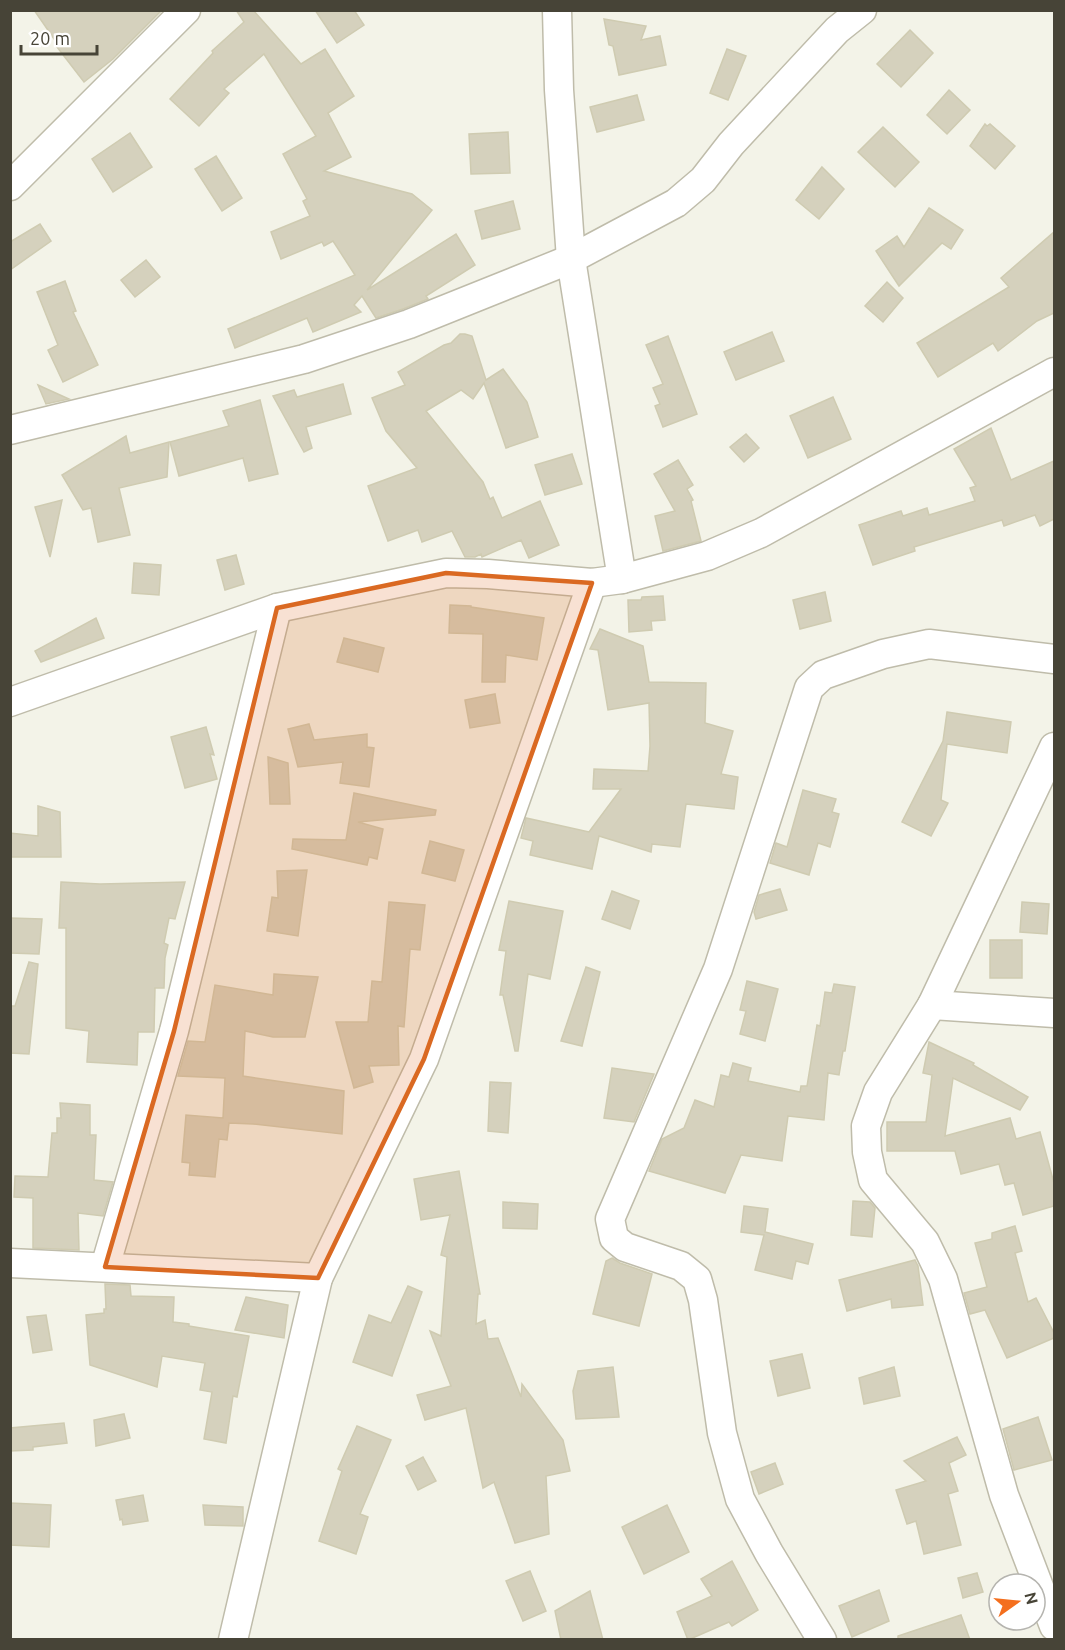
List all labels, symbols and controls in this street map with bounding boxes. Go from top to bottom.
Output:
scale bar [21,18,98,56]
text: 20 m [30,28,70,48]
north arrow [987,1572,1047,1632]
text: N [1021,1590,1042,1606]

